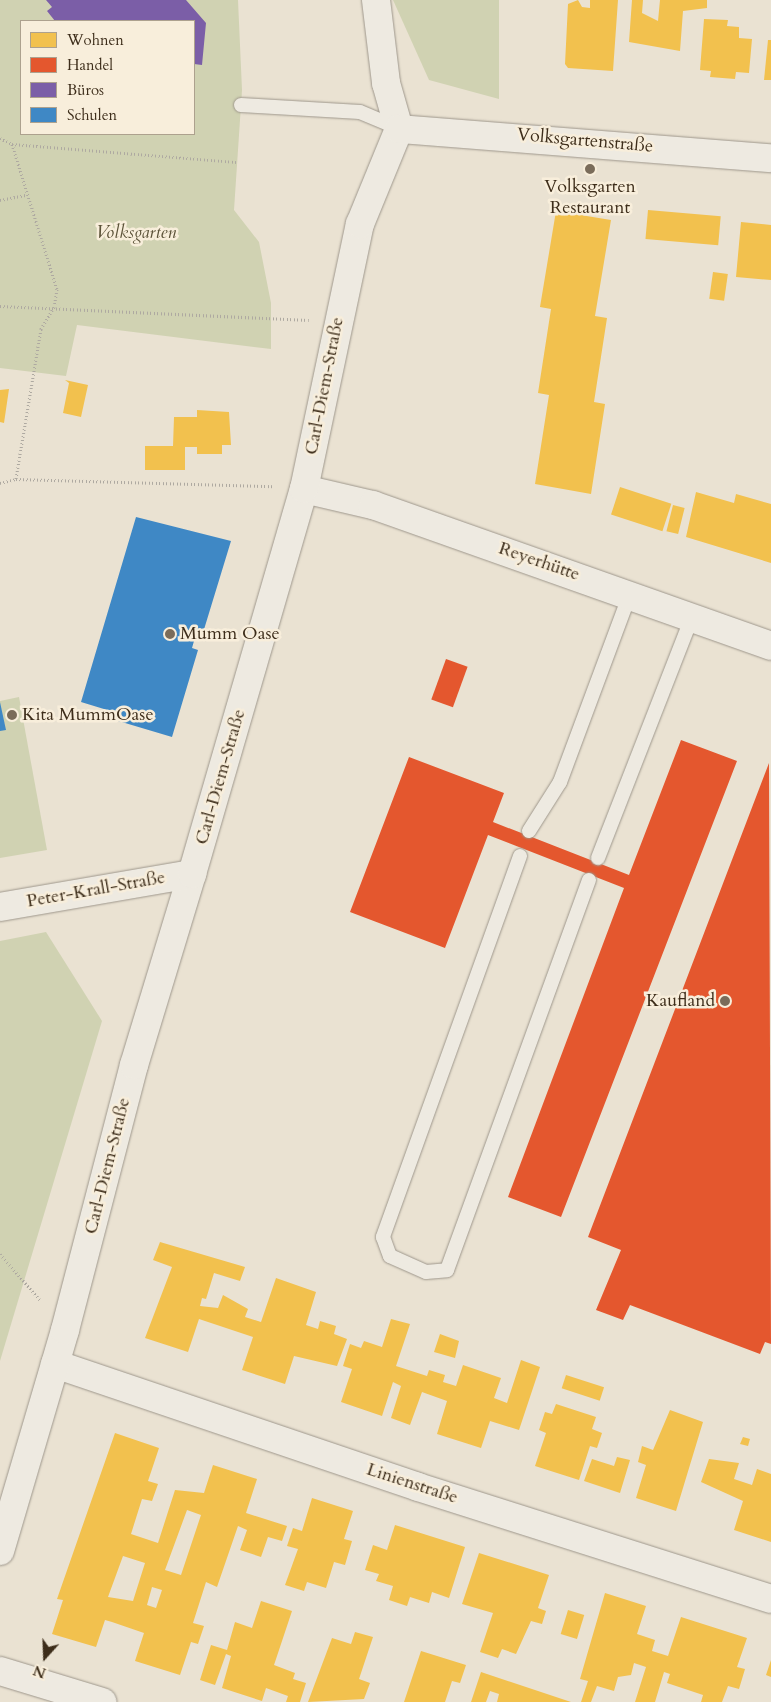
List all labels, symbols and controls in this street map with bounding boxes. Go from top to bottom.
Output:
legend [20,20,195,135]
text: Wohnen [67,30,124,50]
text: Handel [67,55,113,75]
text: Büros [67,80,104,100]
text: Schulen [67,105,117,125]
street label: Volksgartenstraße [516,124,654,158]
marker: Volksgarten Restaurant [584,163,596,175]
place label: Volksgarten Restaurant [544,177,636,220]
park label: Volksgarten [96,222,176,244]
street label: Carl-Diem-Straße [301,315,349,457]
street label: Reyerhütte [496,538,582,586]
place label: Mumm Oase [180,623,280,645]
marker: Mumm Oase [164,628,176,640]
place label: Kita MummOase [22,704,154,726]
street label: Carl-Diem-Straße [191,707,251,847]
marker: Kita MummOase [6,709,18,721]
street label: Peter-Krall-Straße [25,867,167,913]
place label: Kaufland [646,990,715,1012]
marker: Kaufland [719,995,731,1007]
street label: Carl-Diem-Straße [81,1096,135,1236]
street label: Linienstraße [364,1459,460,1509]
north arrow [20,1632,70,1682]
text: N [31,1661,49,1683]

